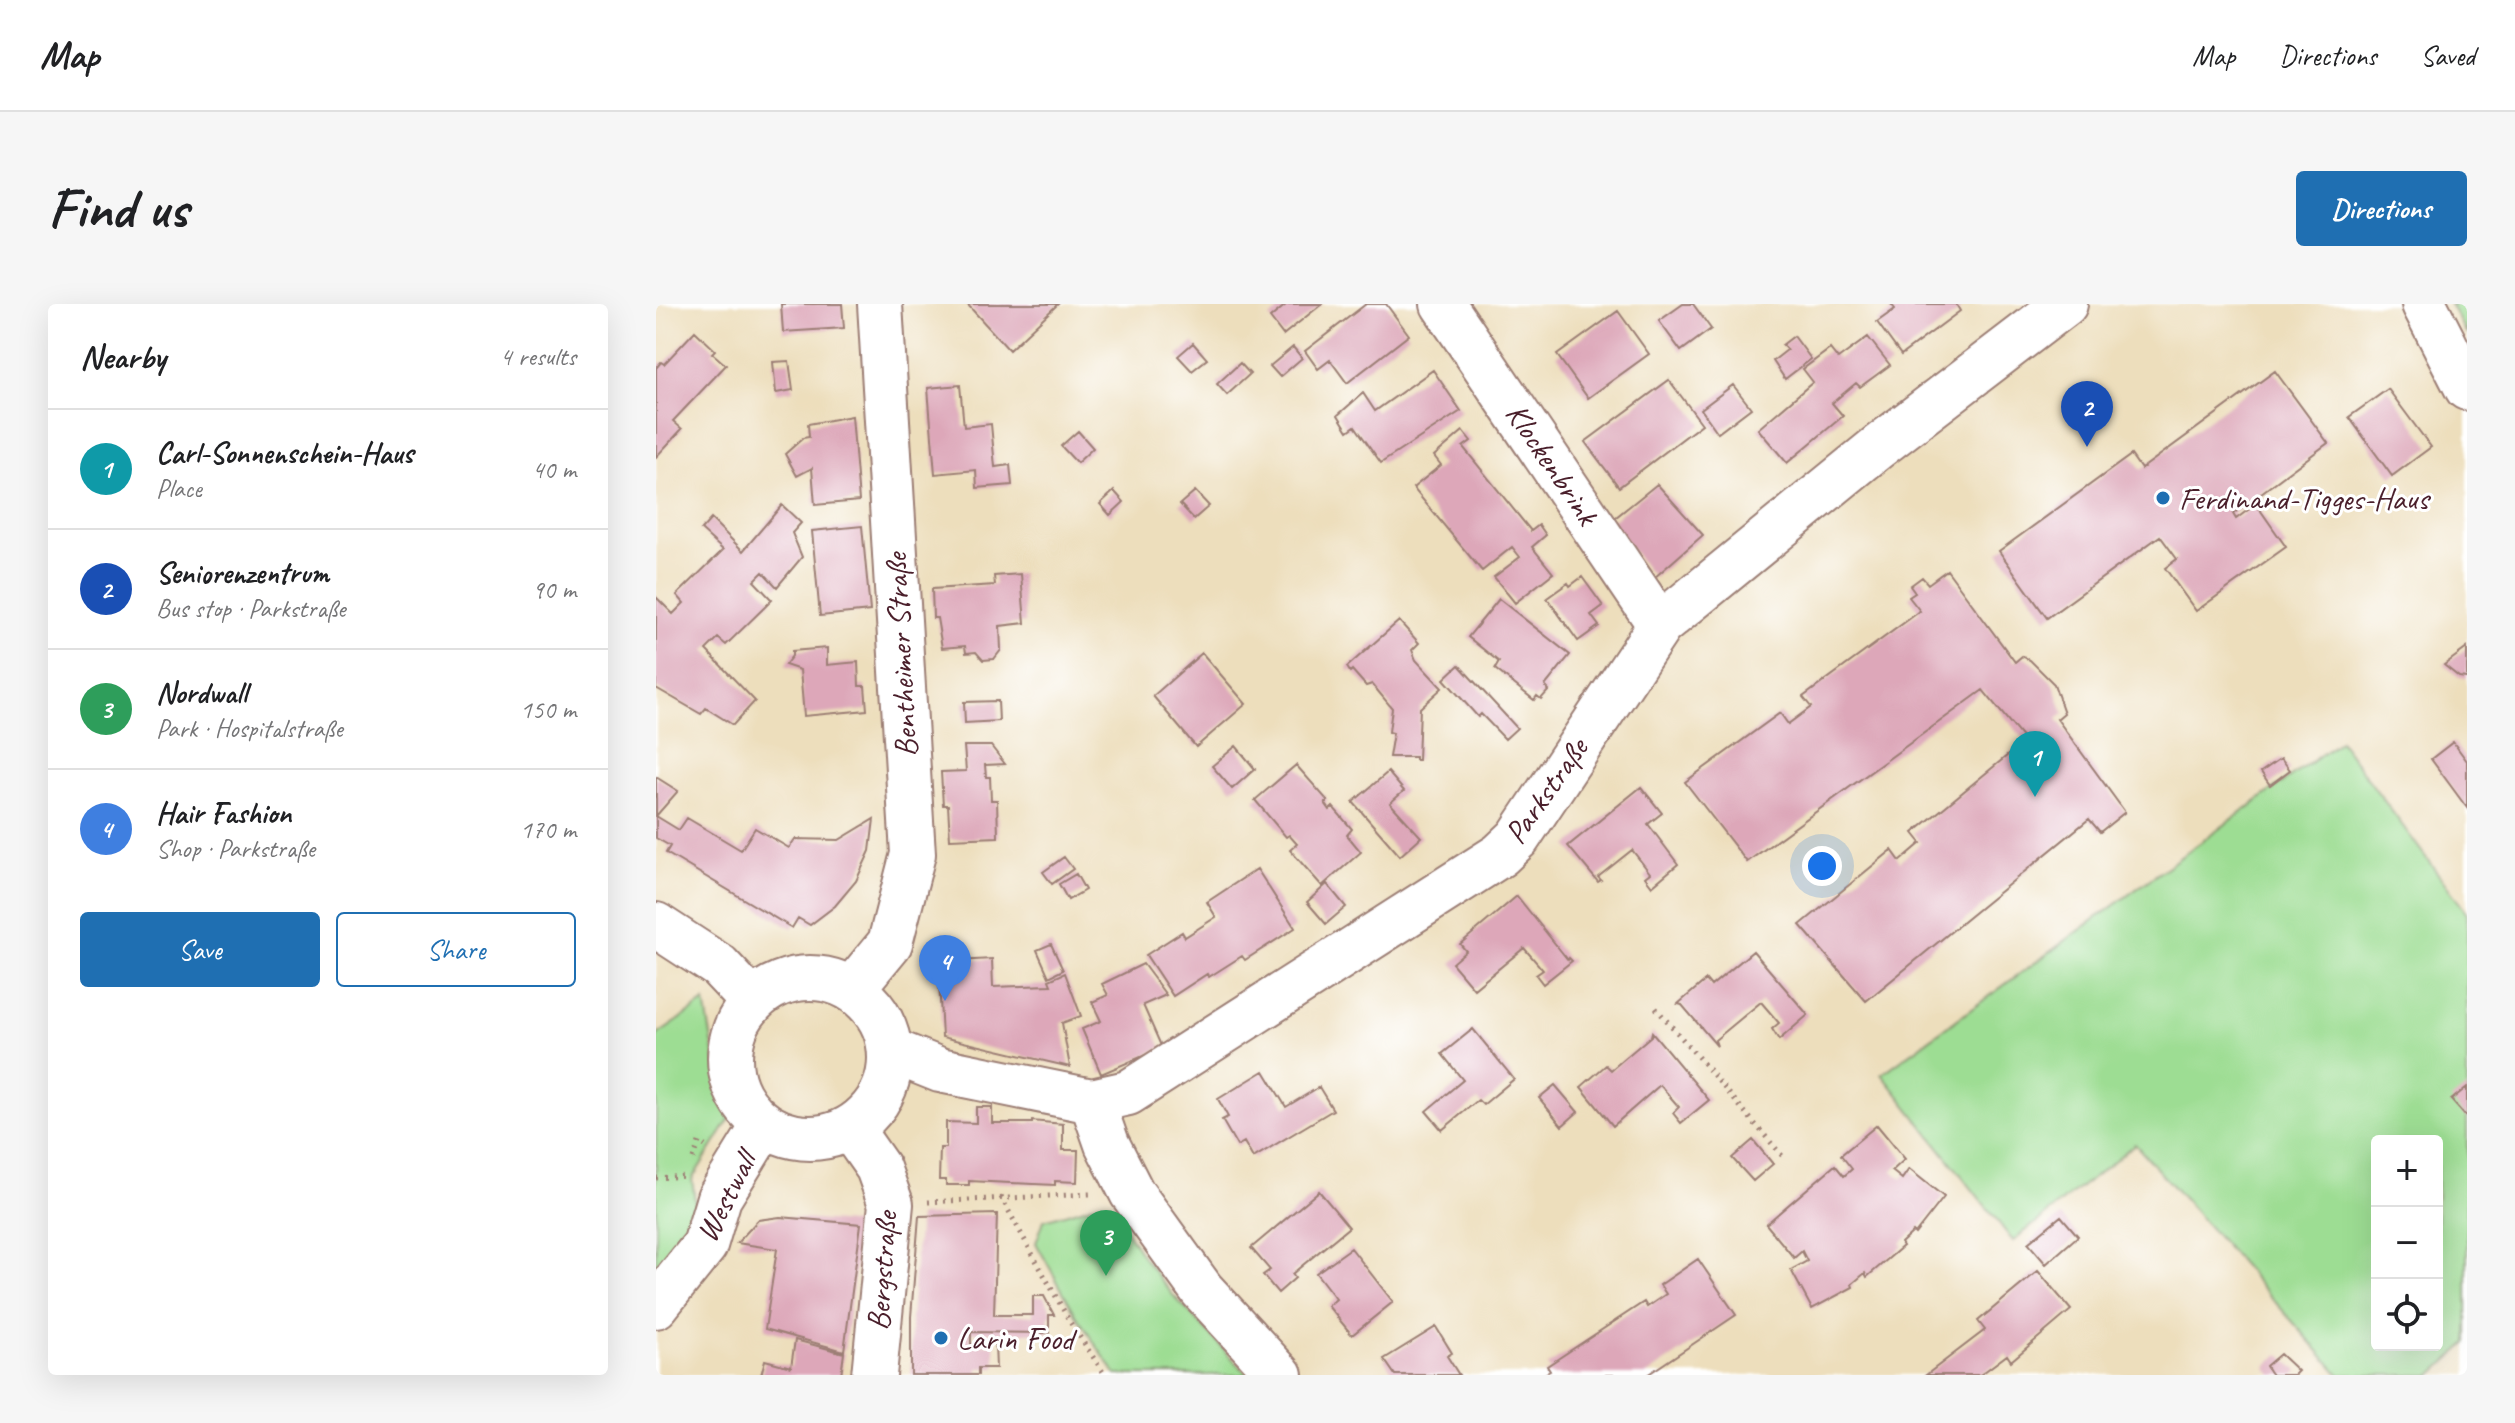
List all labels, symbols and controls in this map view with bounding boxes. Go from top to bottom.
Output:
text: Map [40,32,99,79]
text: Map [2192,38,2235,73]
text: Directions [2279,38,2377,73]
text: Saved [2421,38,2475,73]
button: Directions [2296,171,2467,246]
text: Find us [48,173,188,244]
text: Nearby [80,335,166,378]
text: 4 results [500,340,576,373]
pin: 2 [2061,381,2113,447]
street label: Klockenbrink [1496,395,1609,535]
text: Carl-Sonnenschein-Haus [156,434,413,472]
text: 1 [100,453,112,486]
text: 40 m [532,453,576,486]
text: Place [156,472,202,505]
place label: Ferdinand-Tigges-Haus [2179,478,2431,519]
marker: Ferdinand-Tigges-Haus [2154,489,2172,507]
street label: Bentheimer Straße [875,549,927,758]
text: Seniorenzentrum [156,554,329,592]
text: 2 [100,573,112,606]
text: 90 m [532,573,576,606]
text: Bus stop · Parkstraße [156,592,346,625]
text: Nordwall [156,674,247,712]
text: 3 [100,693,112,726]
text: 150 m [520,693,576,726]
text: Park · Hospitalstraße [156,712,343,745]
street label: Parkstraße [1495,728,1599,852]
pin: 1 [2009,731,2061,797]
text: Hair Fashion [156,794,291,832]
text: 4 [100,813,112,846]
text: 170 m [520,813,576,846]
text: Shop · Parkstraße [156,832,315,865]
your location [1802,846,1842,886]
button: Save [80,912,320,987]
button: Share [336,912,576,987]
pin: 4 [919,935,971,1001]
map controls [2371,1135,2443,1351]
button: + [2371,1135,2443,1207]
street label: Westwall [686,1140,768,1249]
button: − [2371,1207,2443,1279]
street label: Bergstraße [857,1208,907,1332]
pin: 3 [1080,1210,1132,1276]
button: locate [2371,1279,2443,1351]
place label: Larin Food [957,1318,1078,1359]
marker: Larin Food [932,1329,950,1347]

